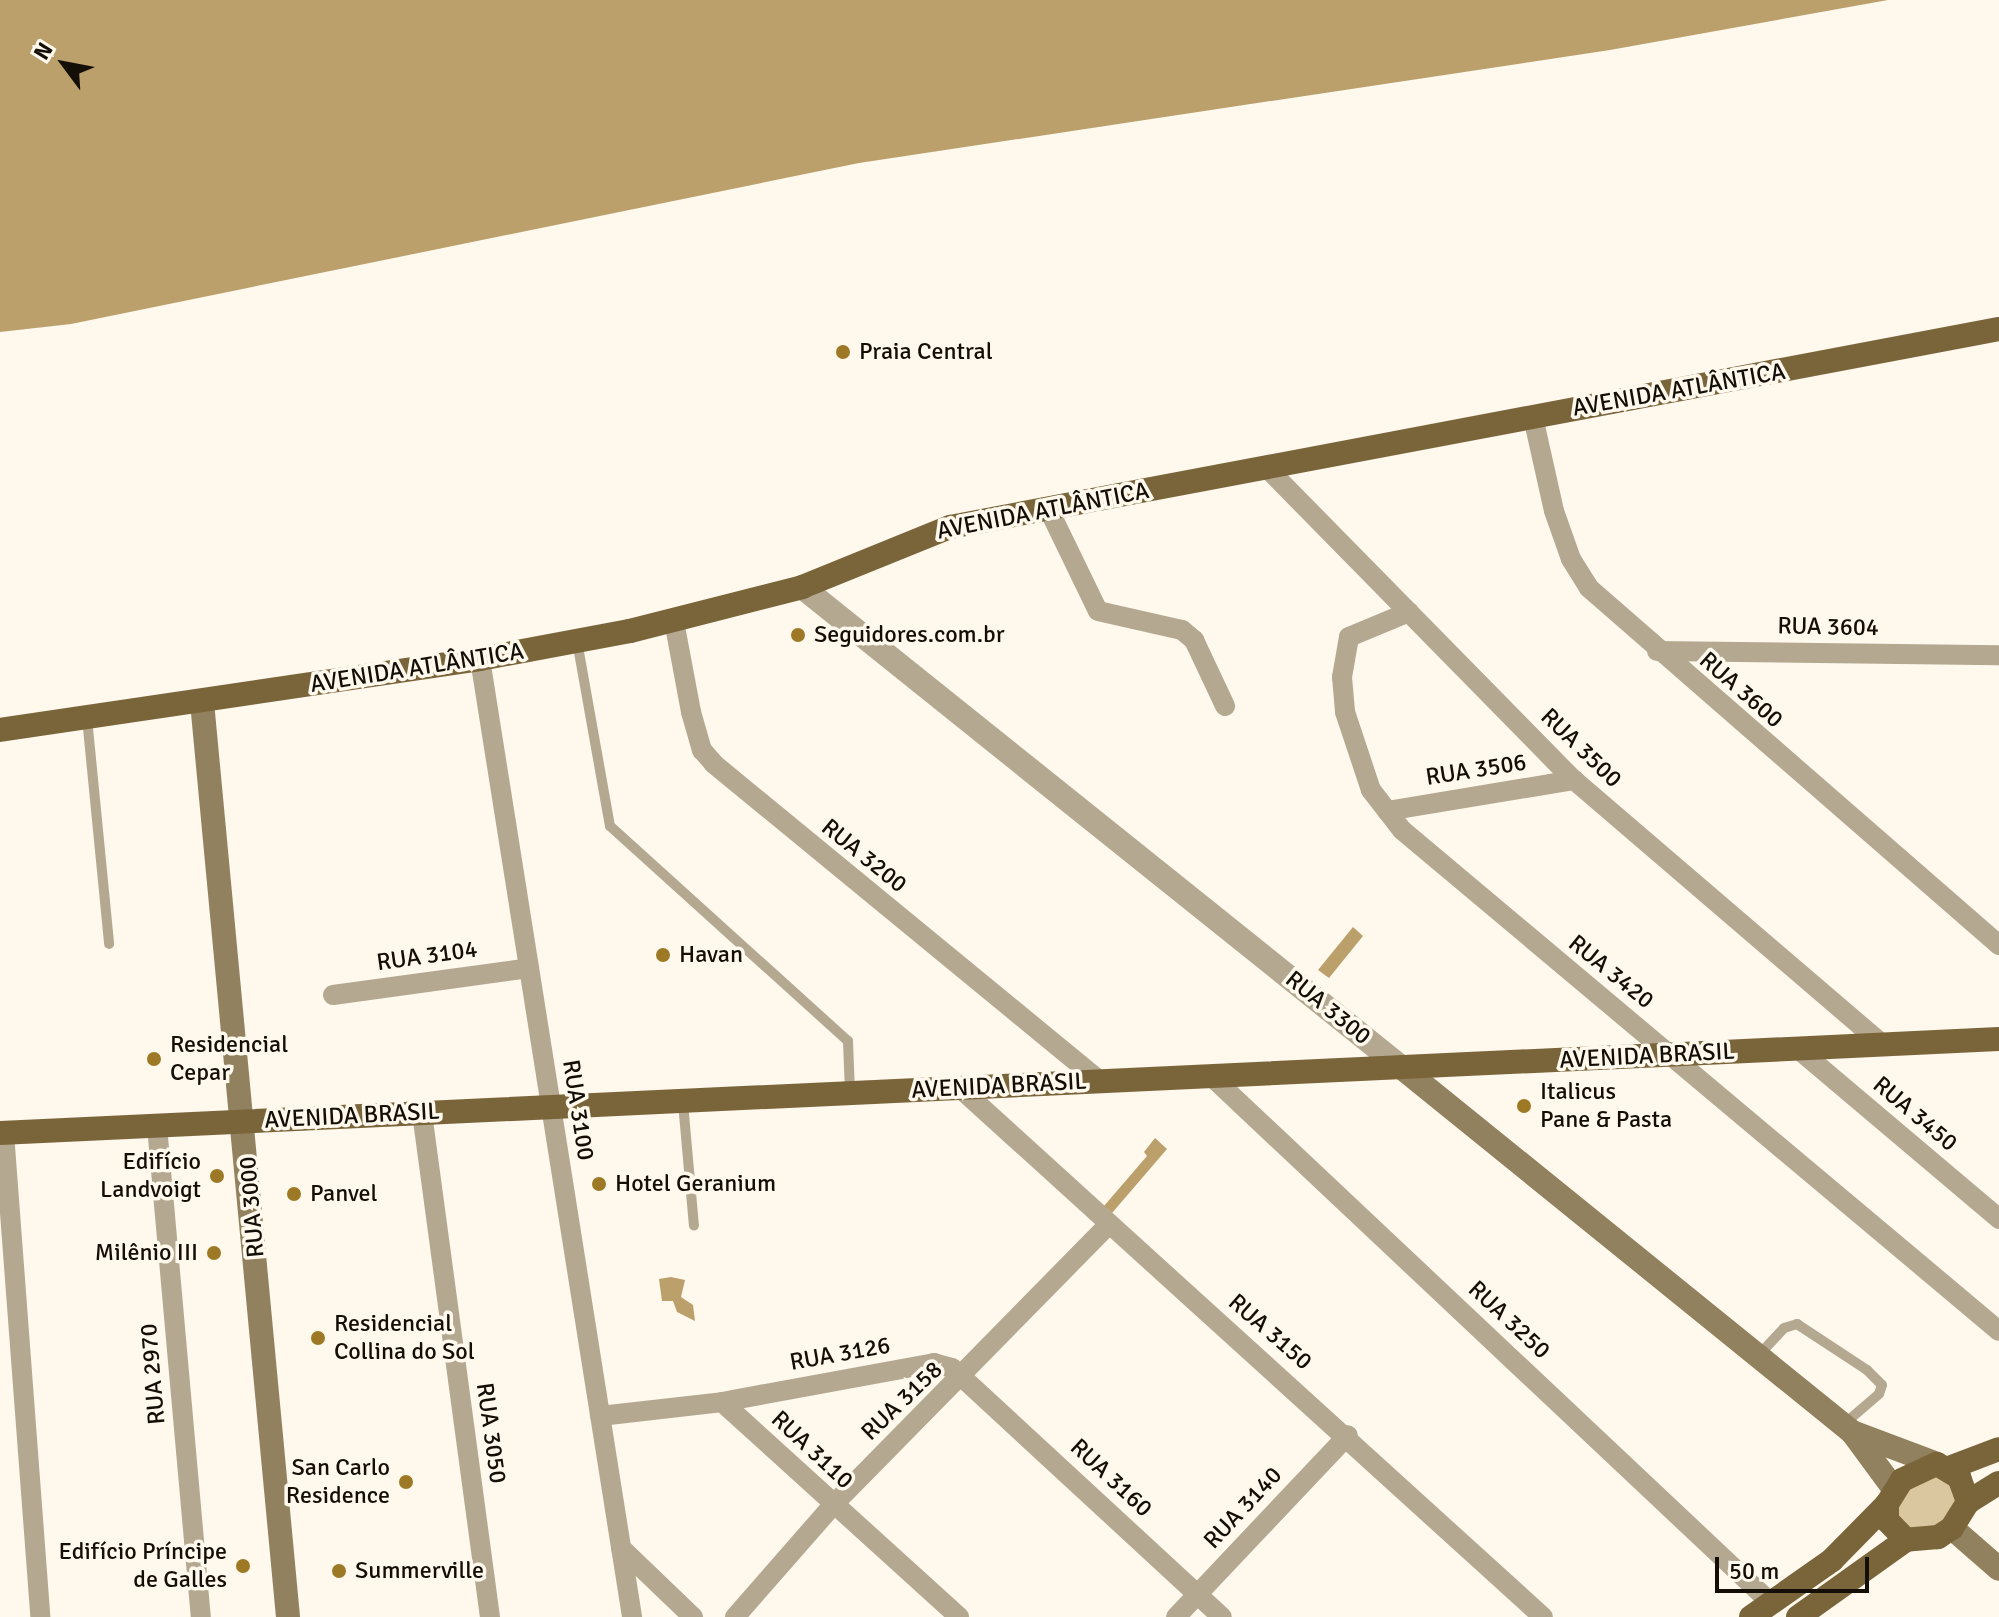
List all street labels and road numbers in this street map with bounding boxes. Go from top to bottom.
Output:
street label: AVENIDA ATLÂNTICA [1570,357,1788,423]
street label: AVENIDA ATLÂNTICA [934,476,1152,546]
street label: RUA 3604 [1777,612,1879,642]
street label: AVENIDA ATLÂNTICA [308,637,526,699]
street label: RUA 3600 [1693,646,1789,734]
street label: RUA 3500 [1535,702,1627,794]
street label: RUA 3506 [1424,748,1528,792]
street label: RUA 3200 [816,813,912,899]
street label: RUA 3420 [1563,929,1659,1015]
street label: RUA 3104 [375,935,479,977]
street label: RUA 3300 [1280,965,1376,1051]
street label: AVENIDA BRASIL [1559,1037,1735,1075]
street label: RUA 3100 [556,1058,600,1162]
street label: AVENIDA BRASIL [911,1067,1087,1105]
street label: RUA 3450 [1867,1070,1963,1158]
street label: AVENIDA BRASIL [264,1097,440,1135]
street label: RUA 3000 [233,1155,271,1259]
street label: RUA 3250 [1462,1275,1556,1365]
street label: RUA 3150 [1222,1288,1318,1376]
street label: RUA 2970 [134,1322,172,1426]
street label: RUA 3126 [788,1331,892,1377]
street label: RUA 3158 [856,1355,948,1447]
street label: RUA 3050 [470,1381,512,1485]
street label: RUA 3110 [765,1405,859,1495]
street label: RUA 3160 [1064,1433,1158,1523]
street label: RUA 3140 [1198,1461,1288,1555]

